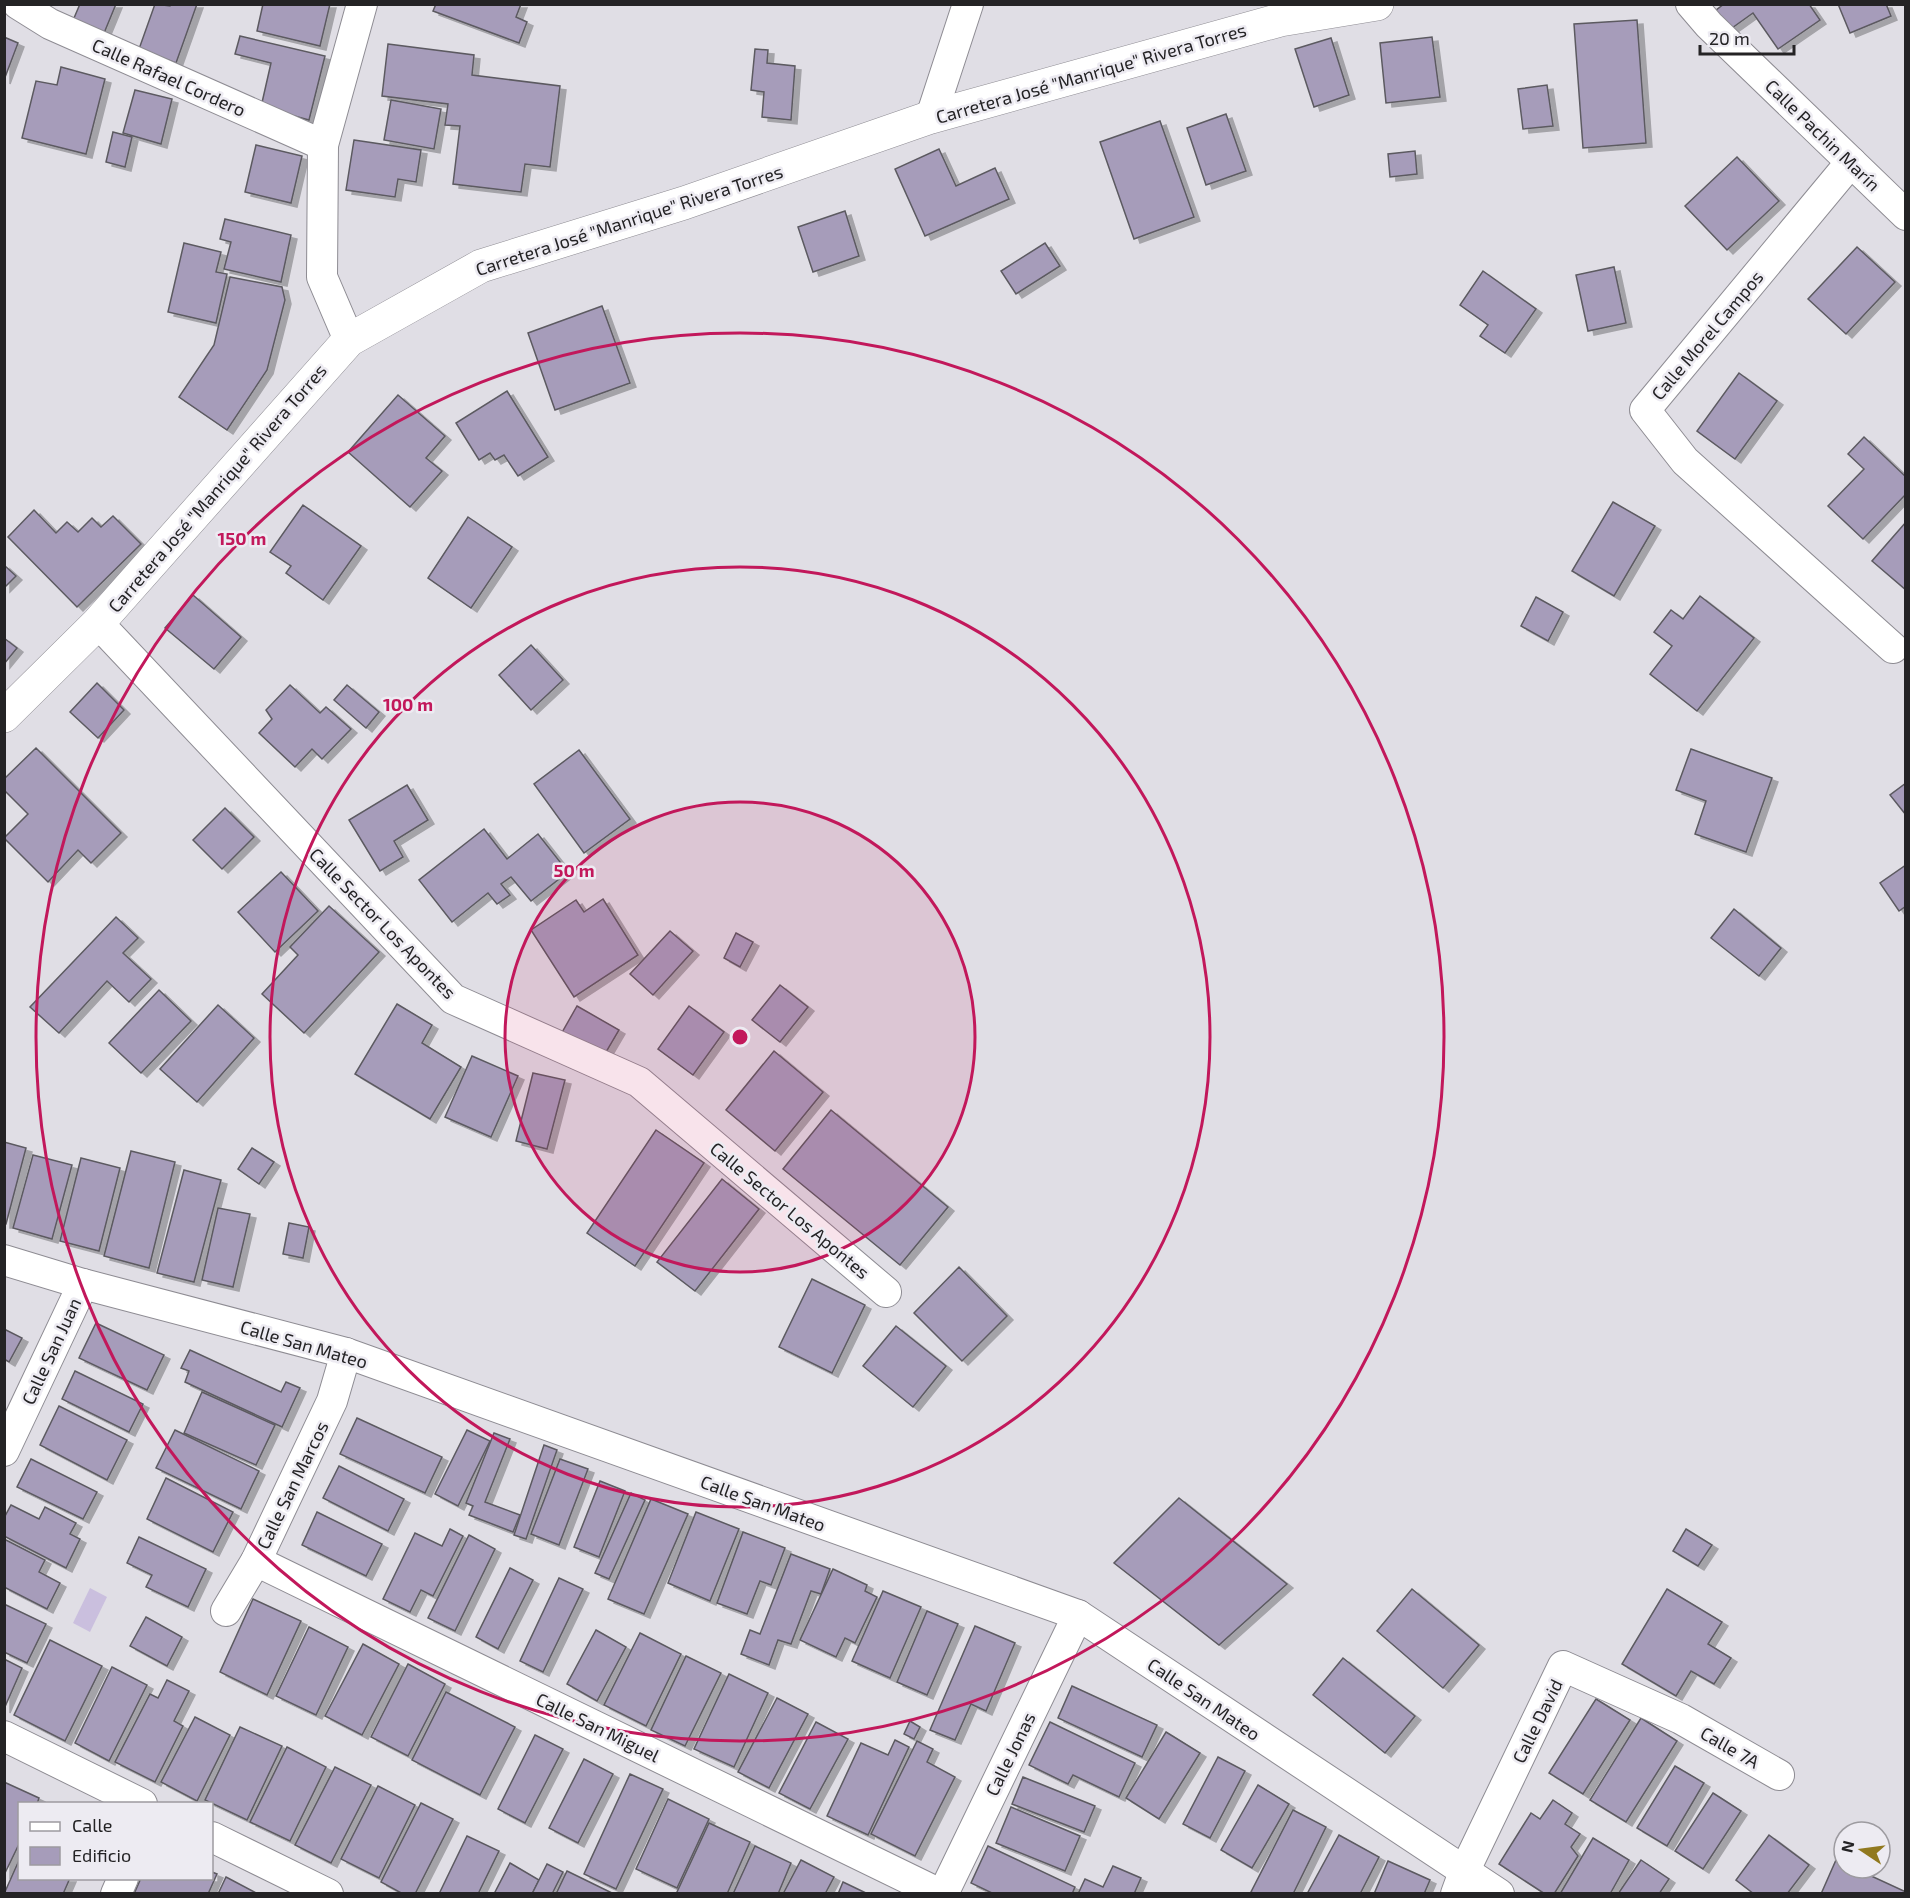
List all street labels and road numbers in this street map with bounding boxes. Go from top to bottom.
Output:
street label: Carretera José "Manrique" Rivera Torres [933,18,1249,128]
street label: Calle Rafael Cordero [89,33,249,121]
street label: Calle Pachin Marín [1761,75,1885,195]
street label: Carretera José "Manrique" Rivera Torres [473,160,785,280]
street label: Calle Morel Campos [1647,266,1767,404]
street label: Carretera José "Manrique" Rivera Torres [103,359,331,617]
street label: Calle Sector Los Apontes [305,843,461,1003]
street label: Calle Sector Los Apontes [706,1137,874,1283]
street label: Calle San Juan [17,1294,85,1408]
street label: Calle San Mateo [238,1315,370,1373]
street label: Calle San Marcos [252,1417,332,1553]
street label: Calle San Mateo [698,1470,828,1536]
street label: Calle San Mateo [1143,1653,1265,1745]
street label: Calle David [1507,1675,1567,1767]
street label: Calle San Miguel [533,1688,664,1767]
street label: Calle Jonas [980,1709,1040,1799]
street label: Calle 7A [1697,1721,1764,1773]

